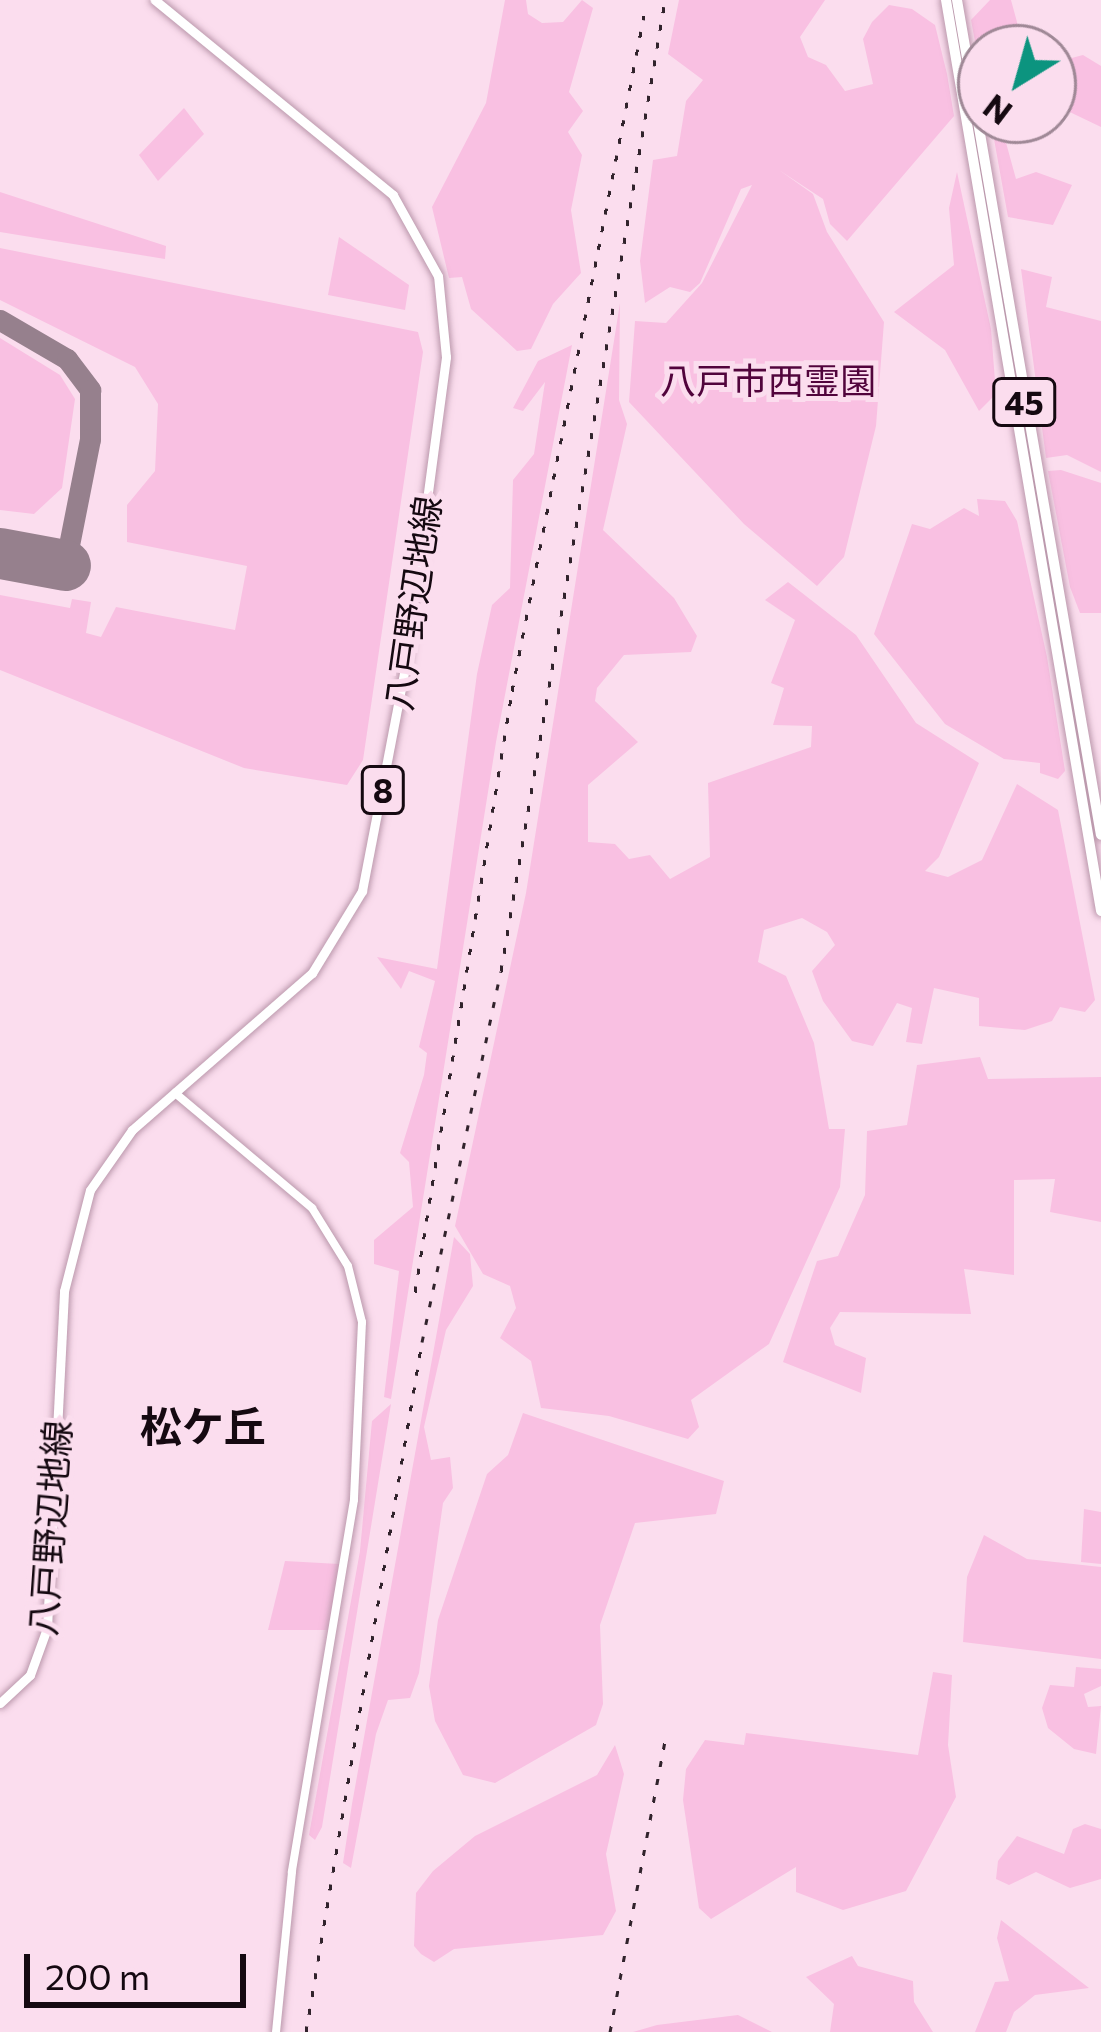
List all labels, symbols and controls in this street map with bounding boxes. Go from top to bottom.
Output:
north arrow [957,24,1077,144]
text: N [975,87,1019,135]
park label: 八戸市西霊園 [660,358,876,402]
road number: 45 [991,375,1057,429]
street label: 八戸野辺地線 [376,493,448,713]
road number: 8 [359,763,407,817]
district label: 松ケ丘 [140,1400,266,1450]
street label: 八戸野辺地線 [20,1419,78,1637]
scale bar [30,1930,252,2004]
text: 200 m [45,1953,150,1997]

